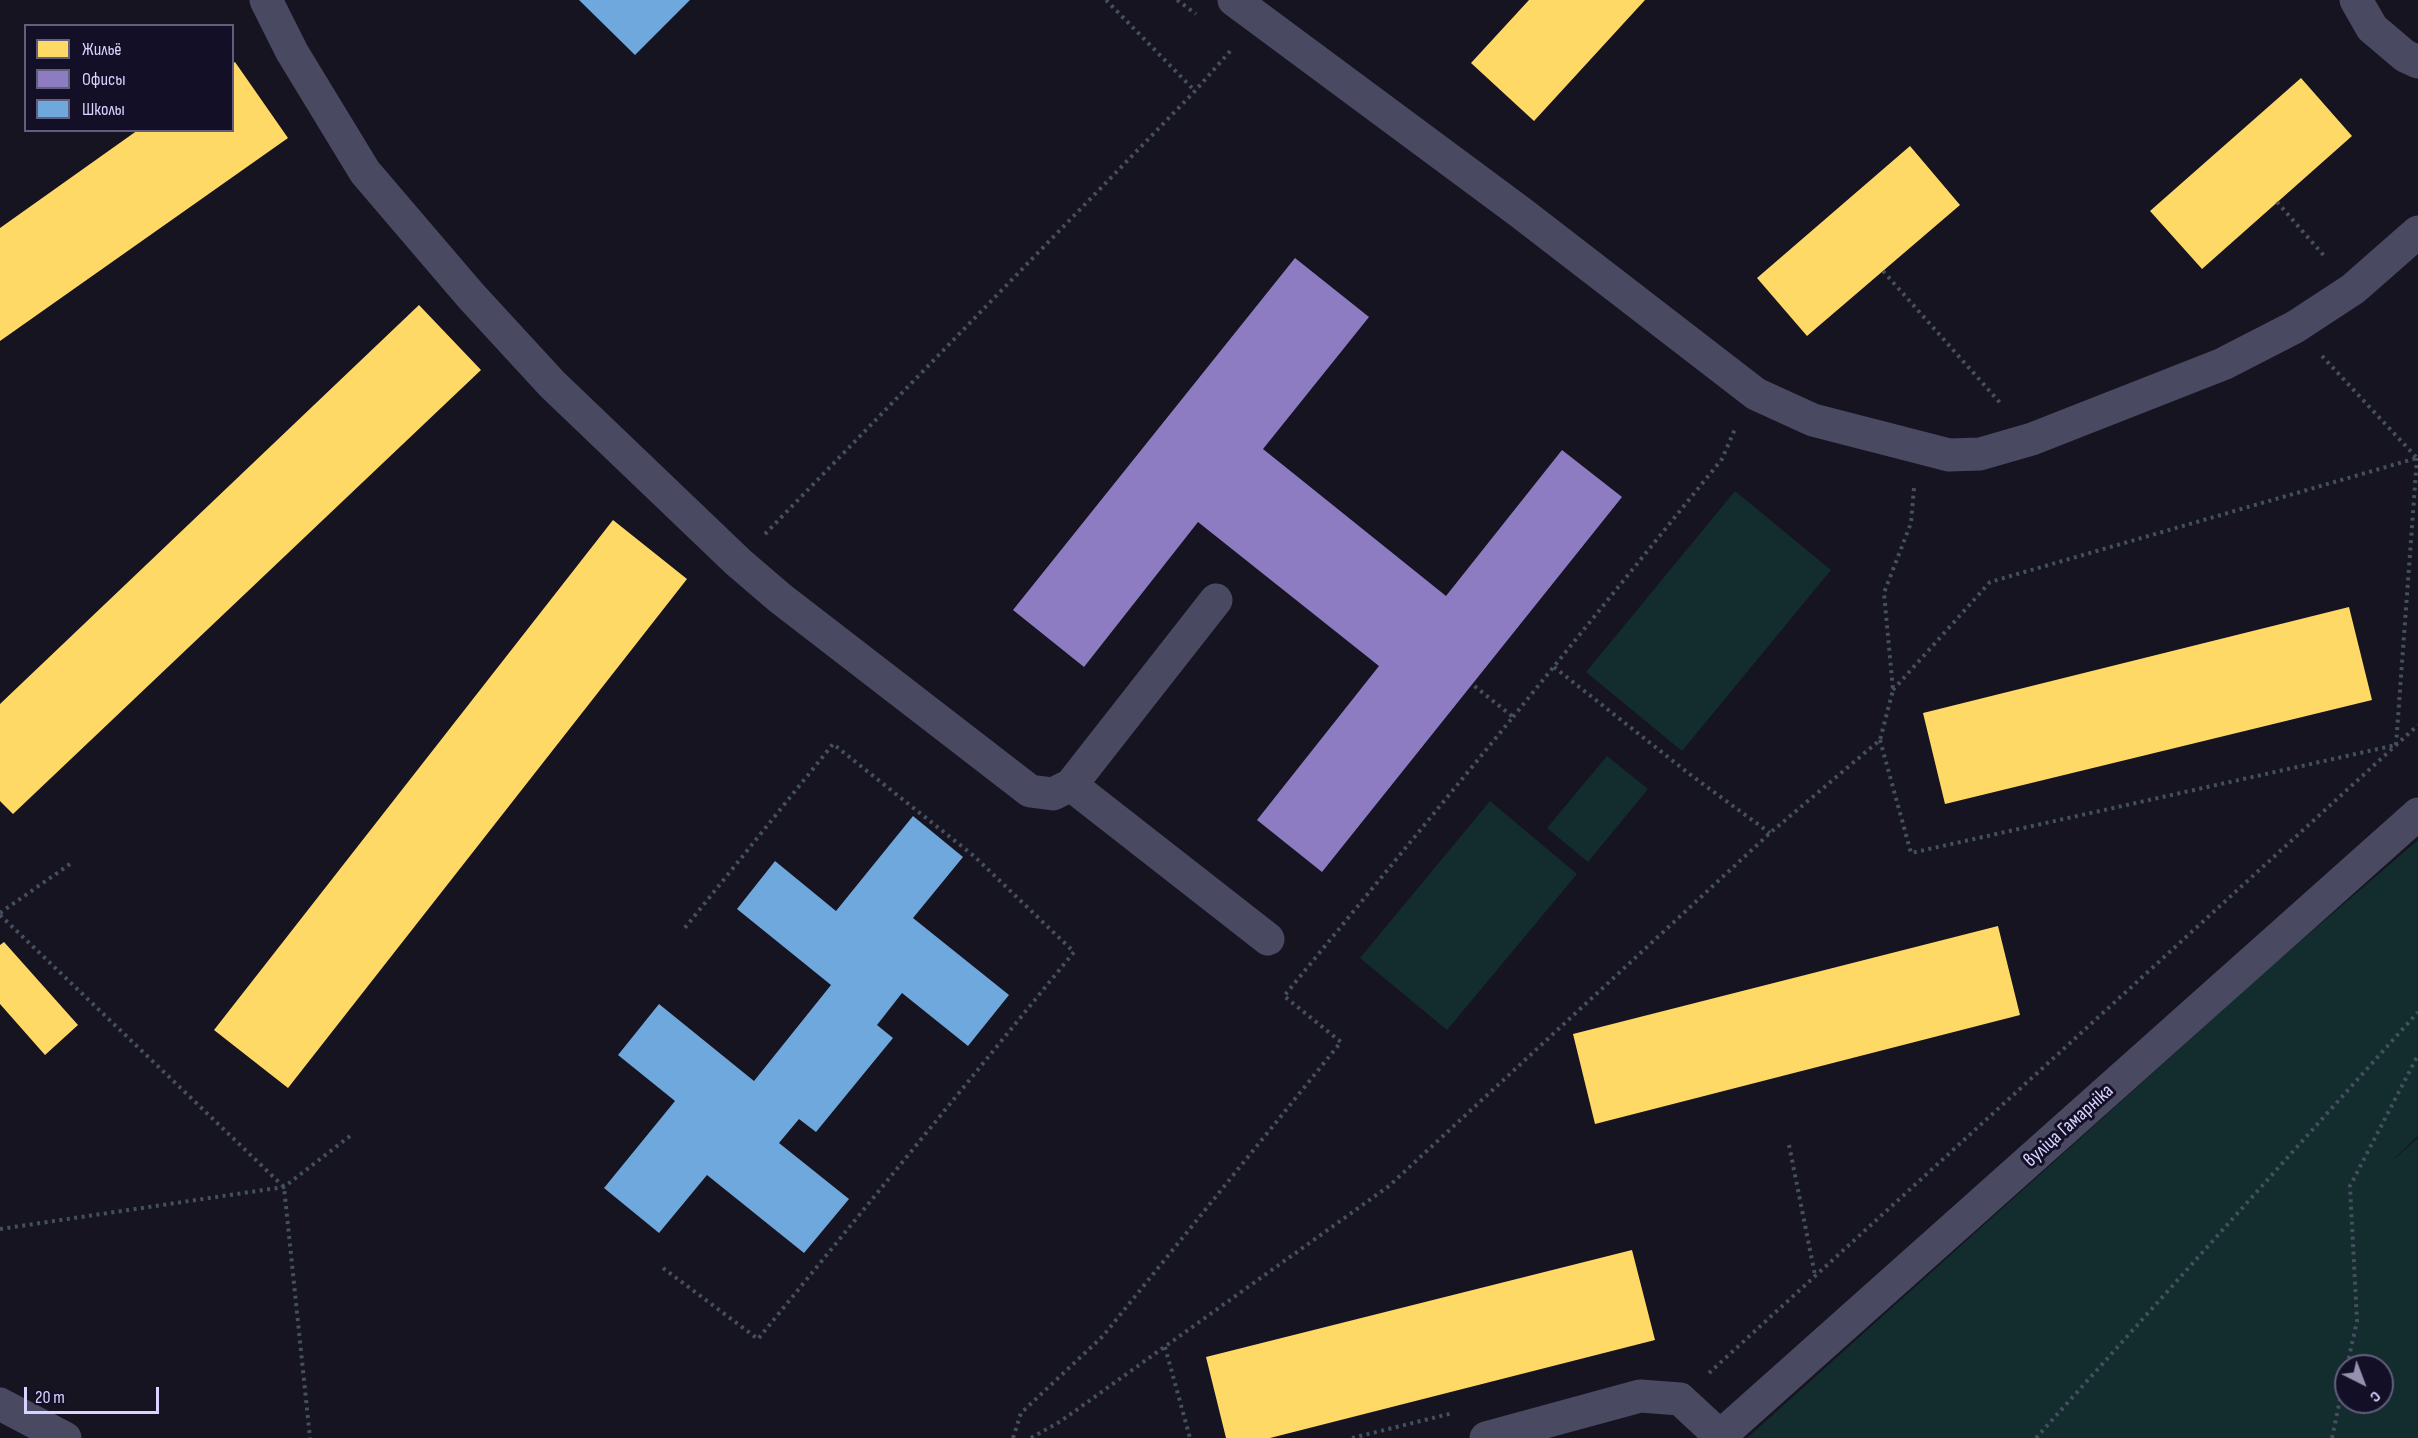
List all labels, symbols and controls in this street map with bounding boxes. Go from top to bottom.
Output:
legend [24,24,234,132]
text: Жильё [82,39,122,60]
text: Офисы [82,69,126,90]
text: Школы [82,99,125,120]
street label: вуліца Гамарніка [2019,1079,2119,1173]
north arrow [2334,1354,2394,1414]
scale bar [27,1375,162,1413]
text: С [2366,1386,2384,1406]
text: 20 m [35,1387,65,1408]

